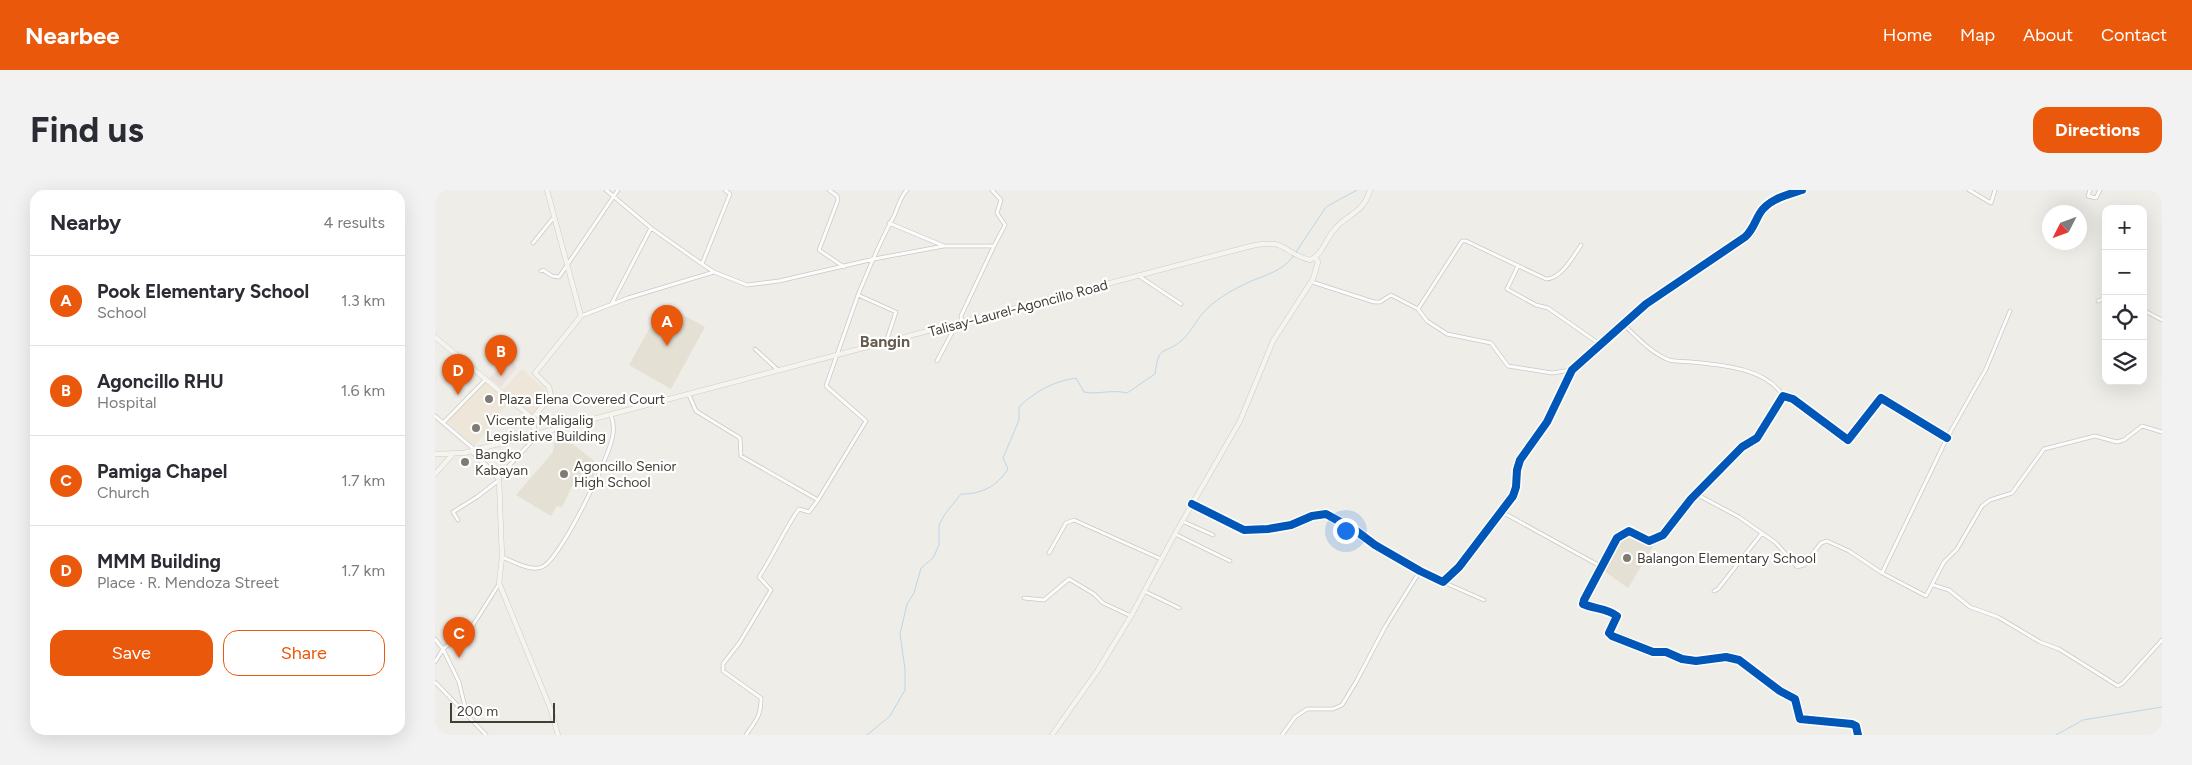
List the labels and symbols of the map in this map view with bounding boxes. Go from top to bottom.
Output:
north arrow [2042,205,2087,250]
street label: Talisay-Laurel-Agoncillo Road [927,276,1110,341]
pin: A [651,305,683,346]
district label: Bangin [860,332,910,351]
pin: B [485,335,517,376]
pin: D [442,354,474,395]
place label: Plaza Elena Covered Court [499,391,665,408]
marker: Plaza Elena Covered Court [483,393,495,405]
place label: Vicente Maligalig Legislative Building [486,412,606,445]
marker: Vicente Maligalig Legislative Building [470,422,482,434]
place label: Bangko Kabayan [475,446,528,479]
marker: Bangko Kabayan [459,456,471,468]
place label: Agoncillo Senior High School [574,458,677,491]
marker: Agoncillo Senior High School [558,468,570,480]
your location [1333,518,1359,544]
place label: Balangon Elementary School [1637,550,1816,567]
marker: Balangon Elementary School [1621,552,1633,564]
pin: C [443,617,475,658]
scale bar [450,700,555,723]

